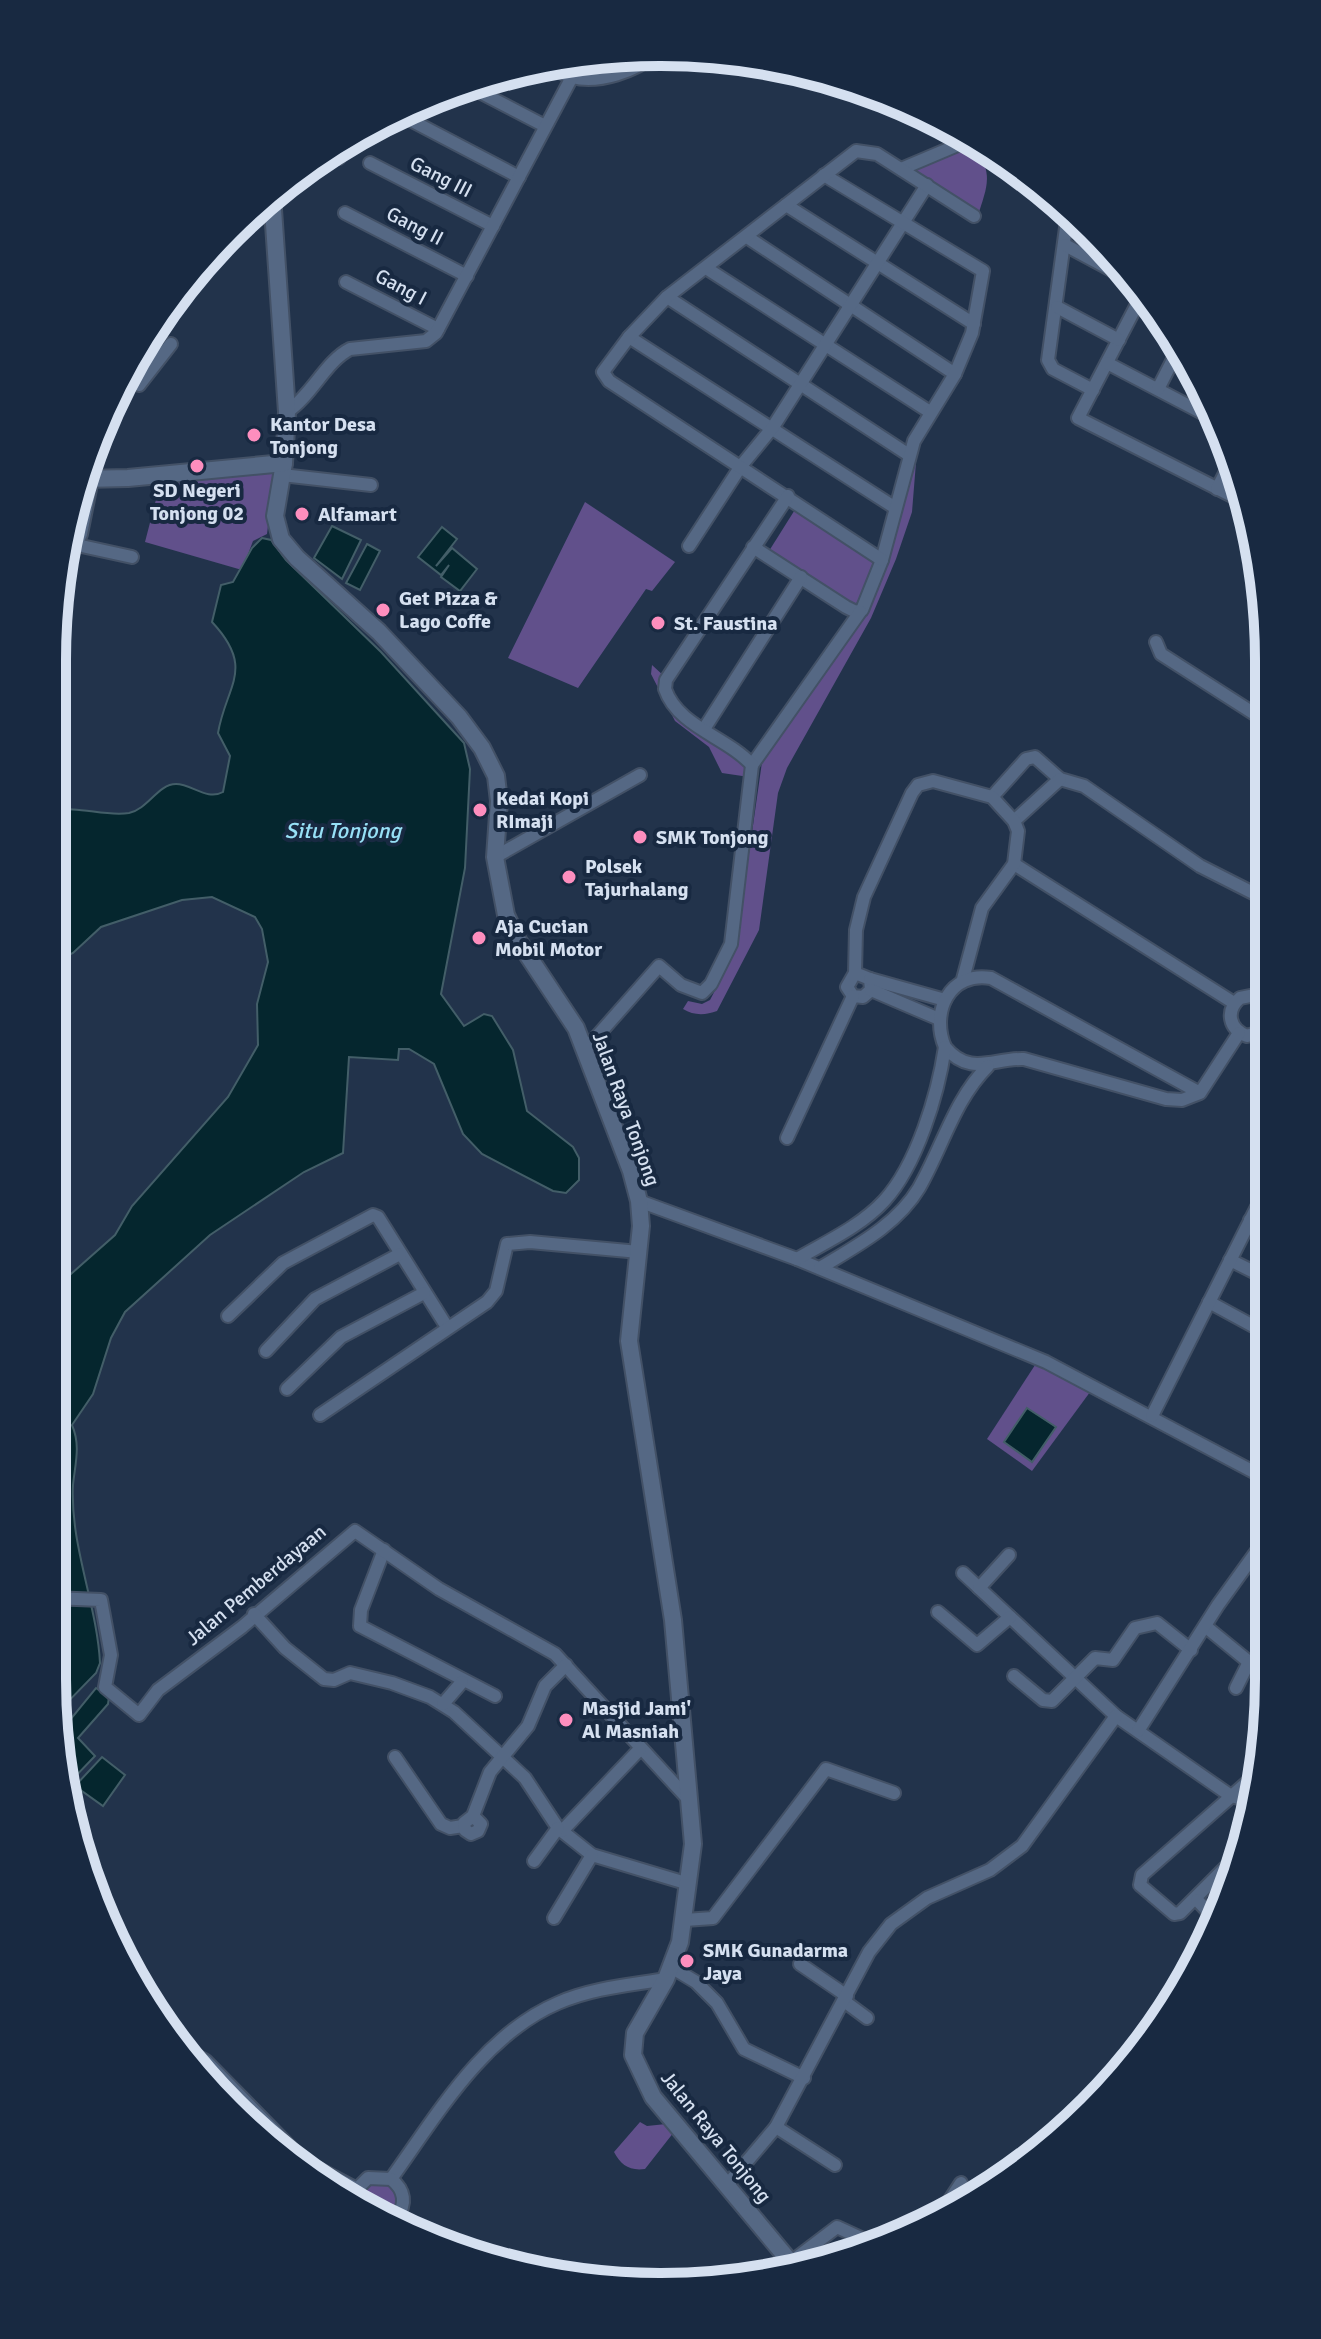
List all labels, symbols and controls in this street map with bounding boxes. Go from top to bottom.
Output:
street label: Gang III [406,151,476,203]
street label: Gang II [382,201,448,251]
street label: Gang I [371,263,431,311]
place label: Kantor Desa Tonjong [270,412,376,460]
marker: Kantor Desa Tonjong [245,426,263,444]
marker: SD Negeri Tonjong 02 [188,457,206,475]
place label: SD Negeri Tonjong 02 [150,478,244,526]
place label: Alfamart [318,502,397,527]
marker: Alfamart [293,505,311,523]
place label: Get Pizza & Lago Coffe [399,586,498,634]
marker: Get Pizza & Lago Coffe [374,601,392,619]
place label: St. Faustina [674,611,777,636]
marker: St. Faustina [649,614,667,632]
place label: Kedai Kopi RImaji [496,786,589,834]
marker: Kedai Kopi RImaji [471,801,489,819]
water label: Situ Tonjong [285,817,404,844]
place label: SMK Tonjong [656,825,769,850]
marker: SMK Tonjong [631,828,649,846]
place label: Polsek Tajurhalang [585,854,689,902]
marker: Polsek Tajurhalang [560,868,578,886]
place label: Aja Cucian Mobil Motor [495,914,602,962]
marker: Aja Cucian Mobil Motor [470,929,488,947]
street label: Jalan Raya Tonjong [587,1028,665,1190]
street label: Jalan Pemberdayaan [181,1519,331,1651]
place label: Masjid Jami' Al Masniah [582,1696,691,1744]
marker: Masjid Jami' Al Masniah [557,1711,575,1729]
place label: SMK Gunadarma Jaya [703,1938,848,1986]
marker: SMK Gunadarma Jaya [678,1952,696,1970]
street label: Jalan Raya Tonjong [655,2066,777,2208]

